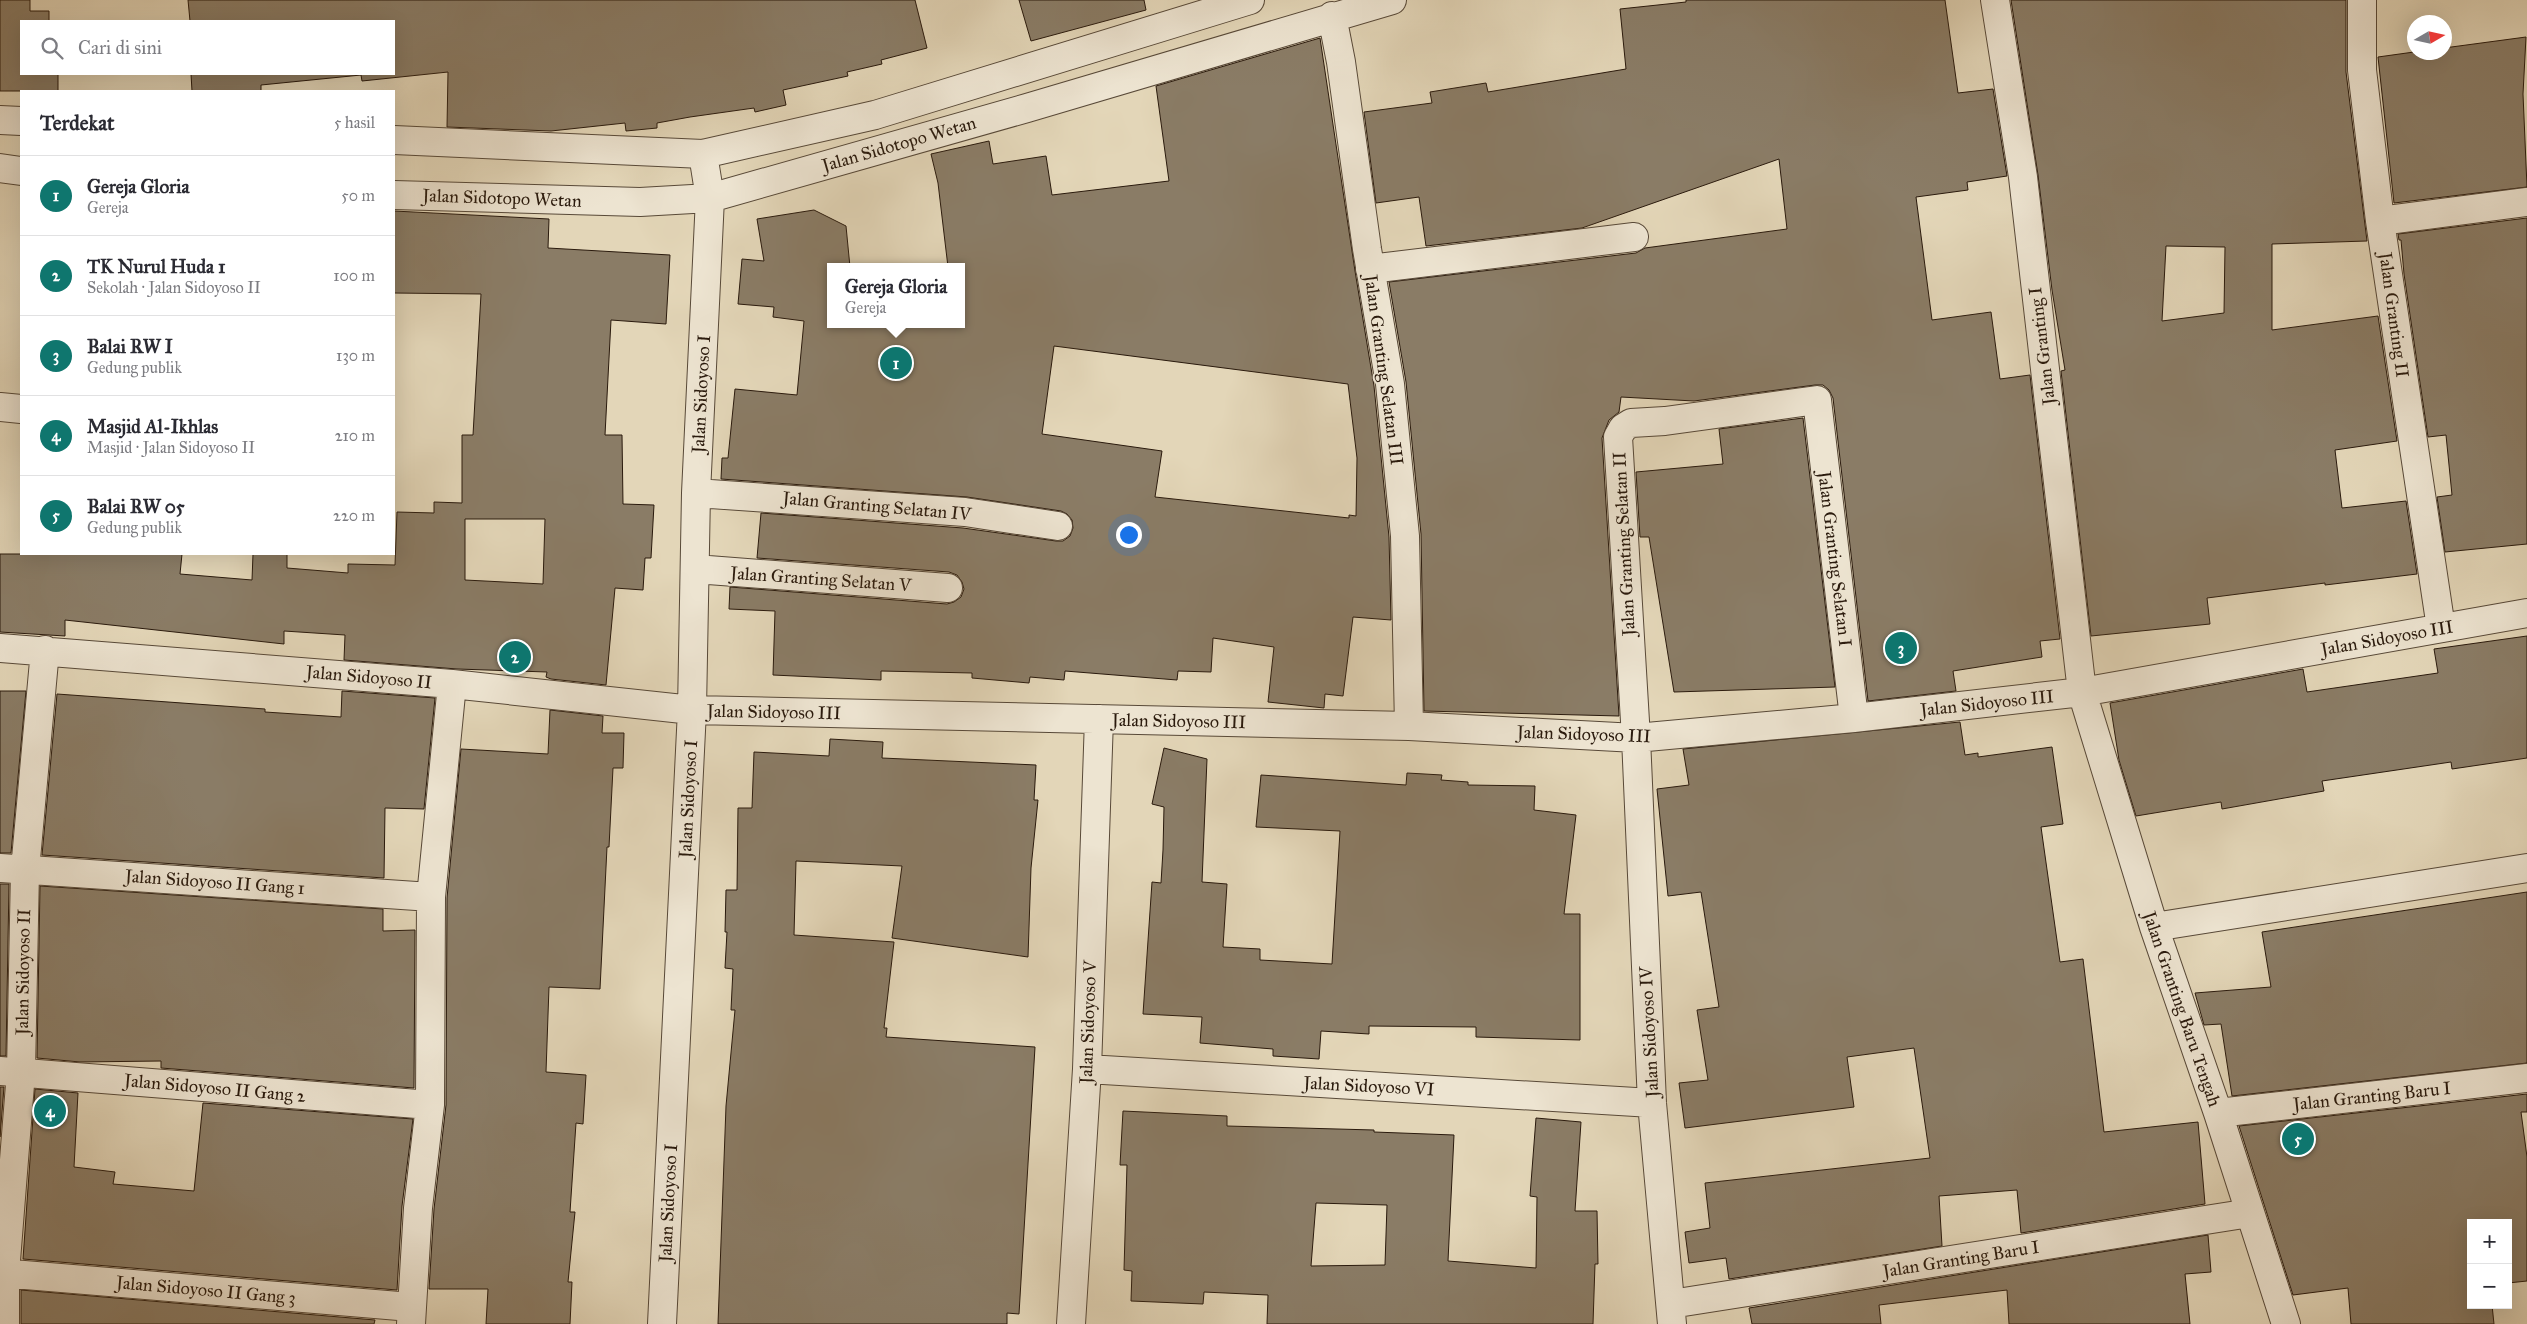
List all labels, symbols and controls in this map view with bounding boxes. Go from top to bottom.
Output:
north arrow [2407,15,2452,60]
search box [20,20,395,75]
icon: search [38,34,66,62]
text: Cari di sini [78,36,162,59]
text: Terdekat [40,110,114,136]
street label: Jalan Sidotopo Wetan [817,111,979,178]
text: 5 hasil [334,113,375,132]
text: Gereja Gloria [87,175,189,198]
street label: Jalan Sidotopo Wetan [420,184,582,213]
text: 1 [53,186,59,205]
text: 50 m [341,186,375,205]
text: Gereja [87,198,129,217]
street label: Jalan Granting II [2373,249,2414,380]
text: TK Nurul Huda 1 [87,255,226,278]
popup [827,263,965,328]
text: 2 [52,266,60,285]
text: 100 m [333,266,375,285]
street label: Jalan Granting Selatan III [1358,271,1408,467]
text: Gereja Gloria [845,275,947,298]
text: Sekolah · Jalan Sidoyoso II [87,278,261,297]
street label: Jalan Granting I [2024,285,2061,408]
text: Gereja [845,298,886,317]
street label: Jalan Sidoyoso I [687,334,716,456]
text: Balai RW I [87,335,173,358]
pin: 1 [880,344,912,382]
text: 3 [53,346,59,365]
text: 130 m [336,346,375,365]
text: Gedung publik [87,358,182,377]
text: Masjid Al-Ikhlas [87,415,218,438]
text: 4 [52,426,60,445]
text: 210 m [335,426,375,445]
text: Masjid · Jalan Sidoyoso II [87,438,255,457]
street label: Jalan Granting Selatan II [1608,451,1641,639]
street label: Jalan Granting Selatan I [1812,468,1857,648]
street label: Jalan Granting Selatan IV [780,487,974,526]
text: Balai RW 05 [87,495,185,518]
text: 5 [52,506,60,525]
text: 220 m [333,506,375,525]
text: Gedung publik [87,518,182,537]
your location [1116,522,1142,548]
street label: Jalan Granting Selatan V [728,562,914,597]
street label: Jalan Sidoyoso III [2317,615,2455,662]
pin: 3 [1885,629,1917,667]
pin: 2 [499,638,531,676]
street label: Jalan Sidoyoso II [303,660,433,694]
street label: Jalan Sidoyoso III [1917,685,2055,722]
street label: Jalan Sidoyoso III [705,700,842,725]
street label: Jalan Sidoyoso III [1110,709,1247,734]
street label: Jalan Sidoyoso III [1515,721,1652,748]
street label: Jalan Sidoyoso I [674,739,703,861]
street label: Jalan Sidoyoso II Gang 1 [122,865,306,900]
street label: Jalan Granting Baru Tengah [2137,907,2226,1110]
street label: Jalan Sidoyoso II [11,908,36,1037]
street label: Jalan Sidoyoso V [1075,958,1102,1086]
street label: Jalan Sidoyoso IV [1635,964,1665,1100]
street label: Jalan Sidoyoso II Gang 2 [121,1069,307,1108]
street label: Jalan Sidoyoso VI [1301,1071,1435,1101]
street label: Jalan Granting Baru I [2290,1077,2452,1116]
pin: 4 [34,1092,66,1130]
pin: 5 [2282,1120,2314,1158]
street label: Jalan Sidoyoso I [654,1143,683,1265]
map controls [2467,1219,2512,1309]
button: + [2467,1219,2512,1264]
street label: Jalan Granting Baru I [1879,1236,2041,1284]
button: − [2467,1264,2512,1309]
street label: Jalan Sidoyoso II Gang 3 [113,1271,297,1310]

